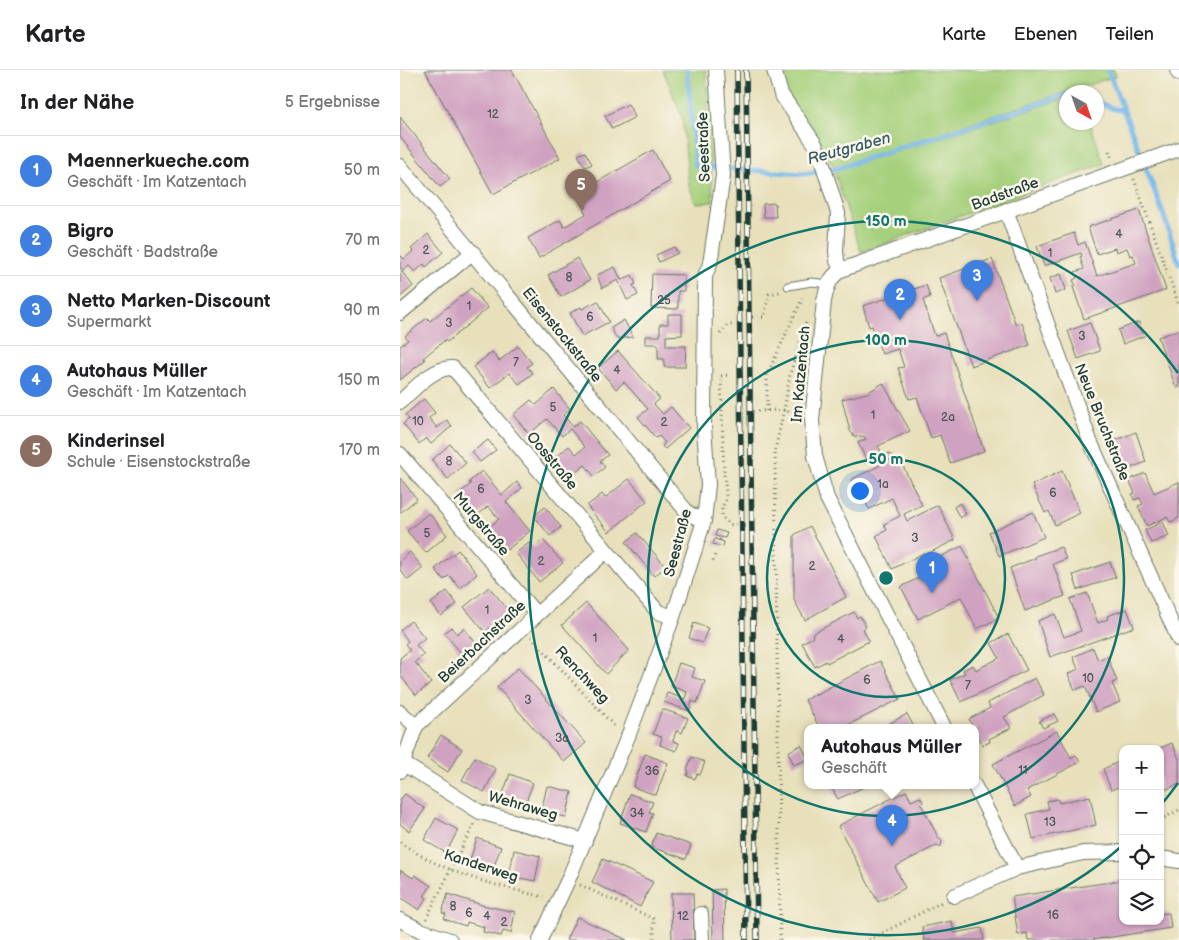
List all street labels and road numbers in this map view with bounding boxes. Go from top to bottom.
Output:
street label: Seestraße [693,112,715,182]
street label: Badstraße [969,173,1041,215]
street label: Eisenstockstraße [518,284,606,386]
street label: Im Katzentach [787,325,815,423]
street label: Neue Bruchstraße [1070,361,1134,483]
street label: Oosstraße [522,428,582,494]
street label: Murgstraße [449,488,513,560]
street label: Seestraße [660,507,696,579]
street label: Beierbachstraße [434,596,530,688]
street label: Renchweg [551,642,613,708]
street label: Wehraweg [486,787,560,825]
street label: Kanderweg [442,845,520,887]

